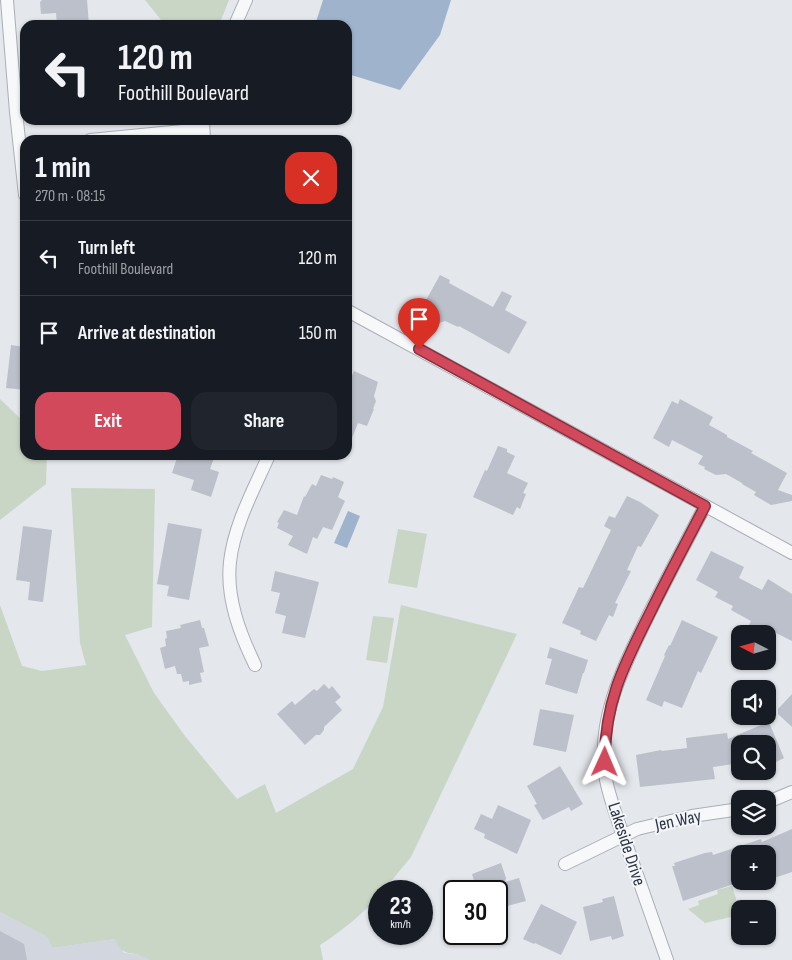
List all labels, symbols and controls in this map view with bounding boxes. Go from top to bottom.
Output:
text: 120 m [118,37,193,80]
icon: left [35,40,100,105]
text: Foothill Boulevard [118,80,249,107]
text: 1 min [35,150,91,186]
button: close [285,152,337,204]
text: 270 m · 08:15 [35,187,105,206]
text: Turn left [78,237,135,260]
icon: left [35,244,63,272]
text: 120 m [299,247,337,270]
text: Foothill Boulevard [78,260,173,279]
pin [398,298,440,349]
icon: arrive [405,305,433,333]
icon: arrive [35,319,63,347]
text: Arrive at destination [78,322,216,345]
text: 150 m [299,322,337,345]
button: Exit [35,392,181,450]
button: Share [191,392,337,450]
north arrow [731,625,776,670]
map controls [731,625,776,945]
button: sound [731,680,776,725]
position arrow [578,735,630,787]
button: search [731,735,776,780]
button: layers [731,790,776,835]
street label: Lakeside Drive [603,800,650,888]
street label: Jen Way [652,805,703,836]
button: + [731,845,776,890]
speed limit sign: 30 [443,880,508,945]
text: 23 [389,891,412,922]
button: − [731,900,776,945]
text: km/h [390,917,411,932]

